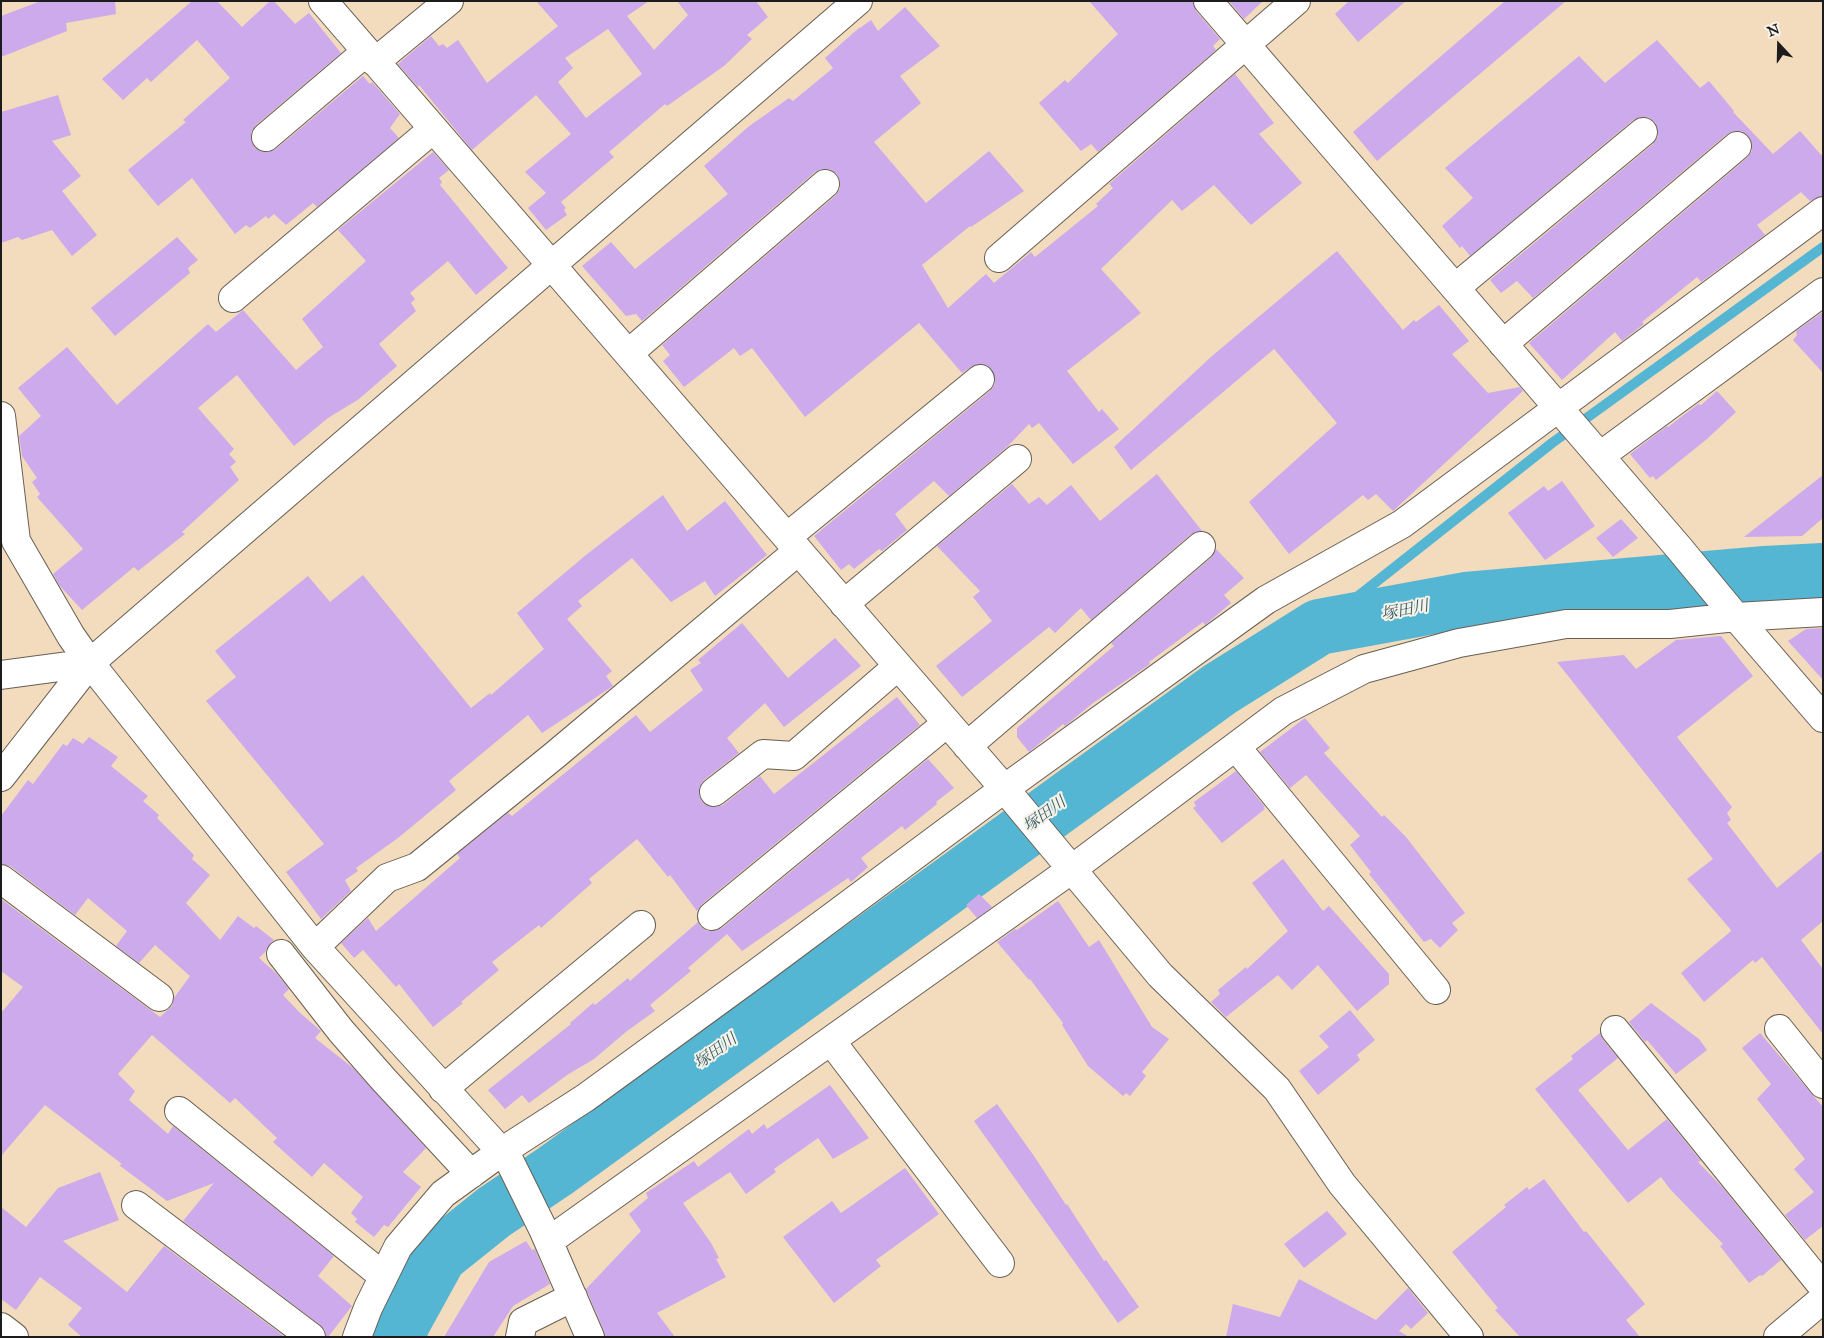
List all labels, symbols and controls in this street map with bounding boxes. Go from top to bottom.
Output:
north arrow [1754,20,1804,70]
text: N [1765,20,1782,41]
water label: 塚田川 [1380,597,1430,625]
water label: 塚田川 [1020,793,1070,837]
water label: 塚田川 [691,1030,741,1074]

